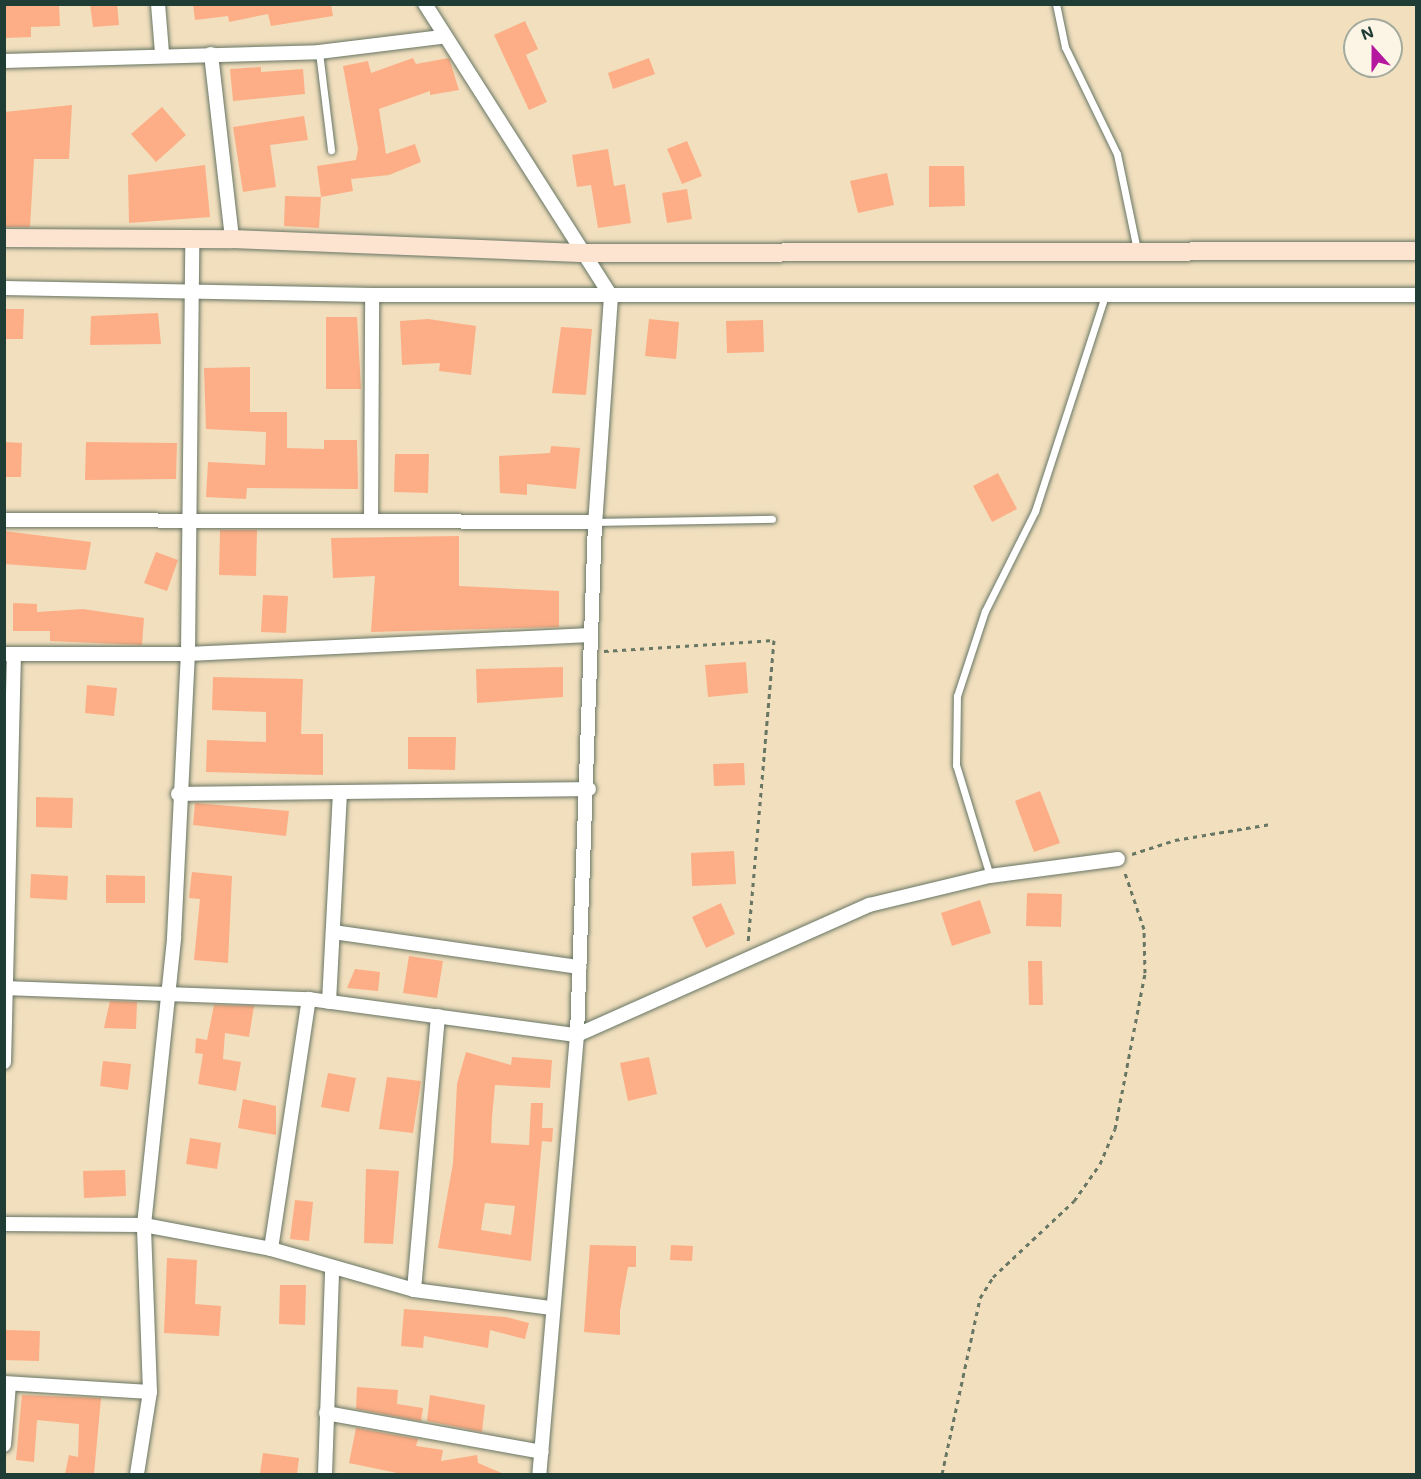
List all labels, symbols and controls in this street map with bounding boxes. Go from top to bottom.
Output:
north arrow [1343,18,1403,78]
text: N [1358,21,1377,45]

